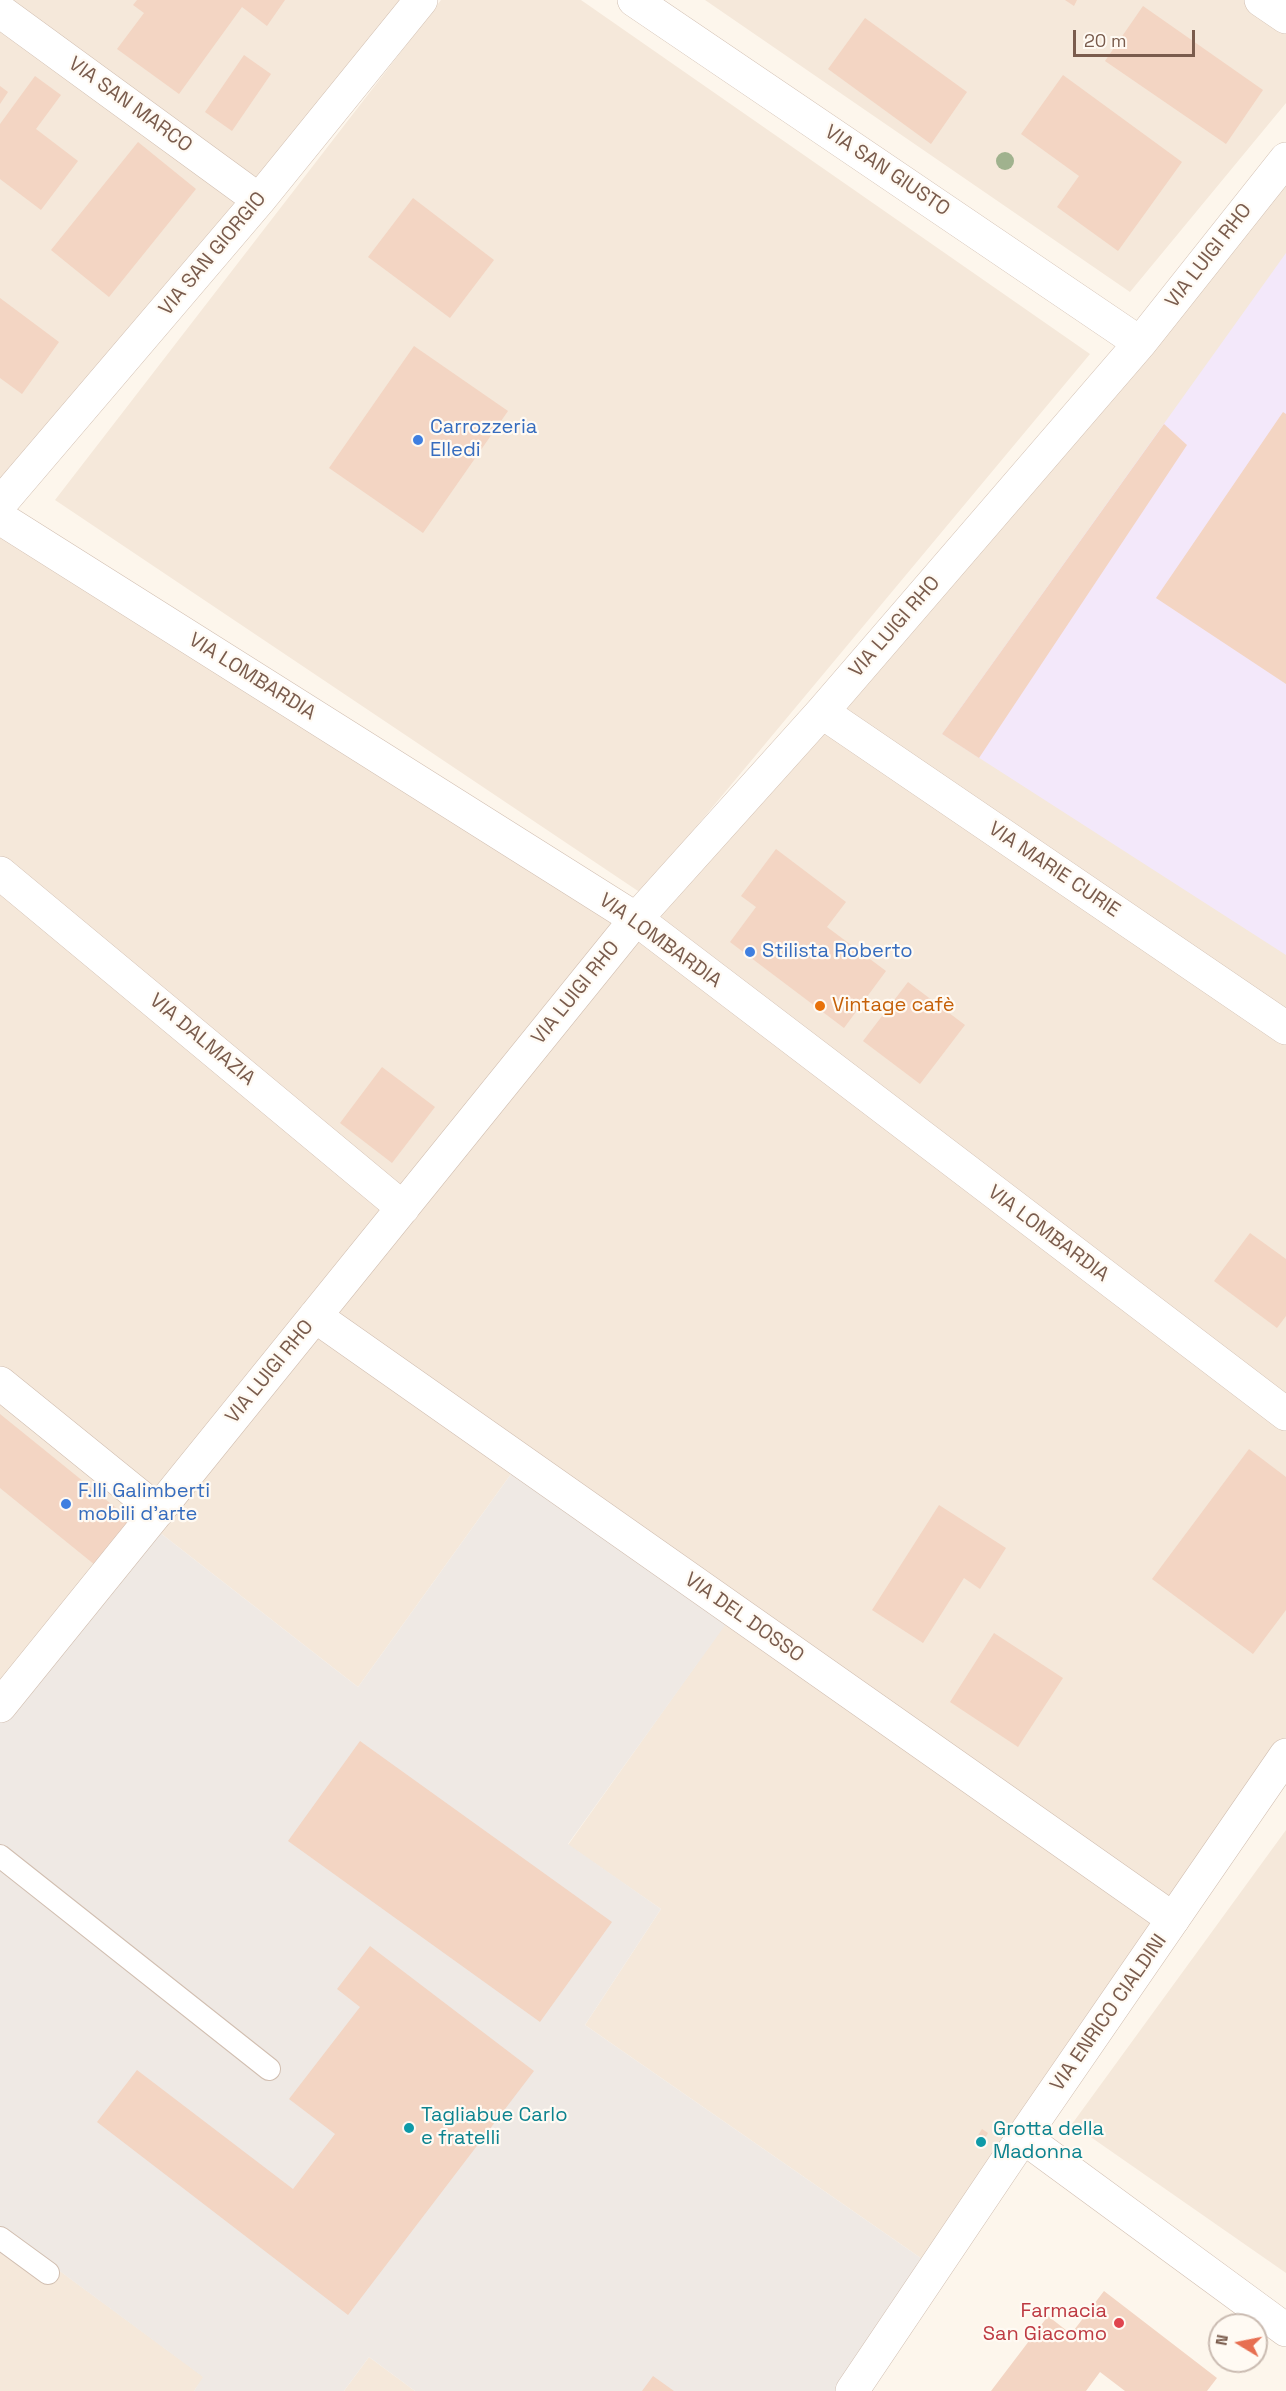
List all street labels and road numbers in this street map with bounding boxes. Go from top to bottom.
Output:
street label: VIA SAN MARCO [63,52,197,158]
street label: VIA SAN GIUSTO [820,120,954,222]
street label: VIA SAN GIORGIO [154,187,272,321]
street label: VIA LUIGI RHO [1161,199,1257,313]
street label: VIA LUIGI RHO [845,572,945,682]
street label: VIA LOMBARDIA [184,628,320,726]
street label: VIA MARIE CURIE [984,817,1124,923]
street label: VIA LOMBARDIA [594,889,726,993]
street label: VIA LUIGI RHO [527,936,625,1050]
street label: VIA DALMAZIA [144,989,260,1091]
street label: VIA LOMBARDIA [983,1181,1113,1287]
street label: VIA LUIGI RHO [221,1315,319,1429]
street label: VIA DEL DOSSO [680,1568,808,1668]
street label: VIA ENRICO CIALDINI [1046,1930,1172,2096]

